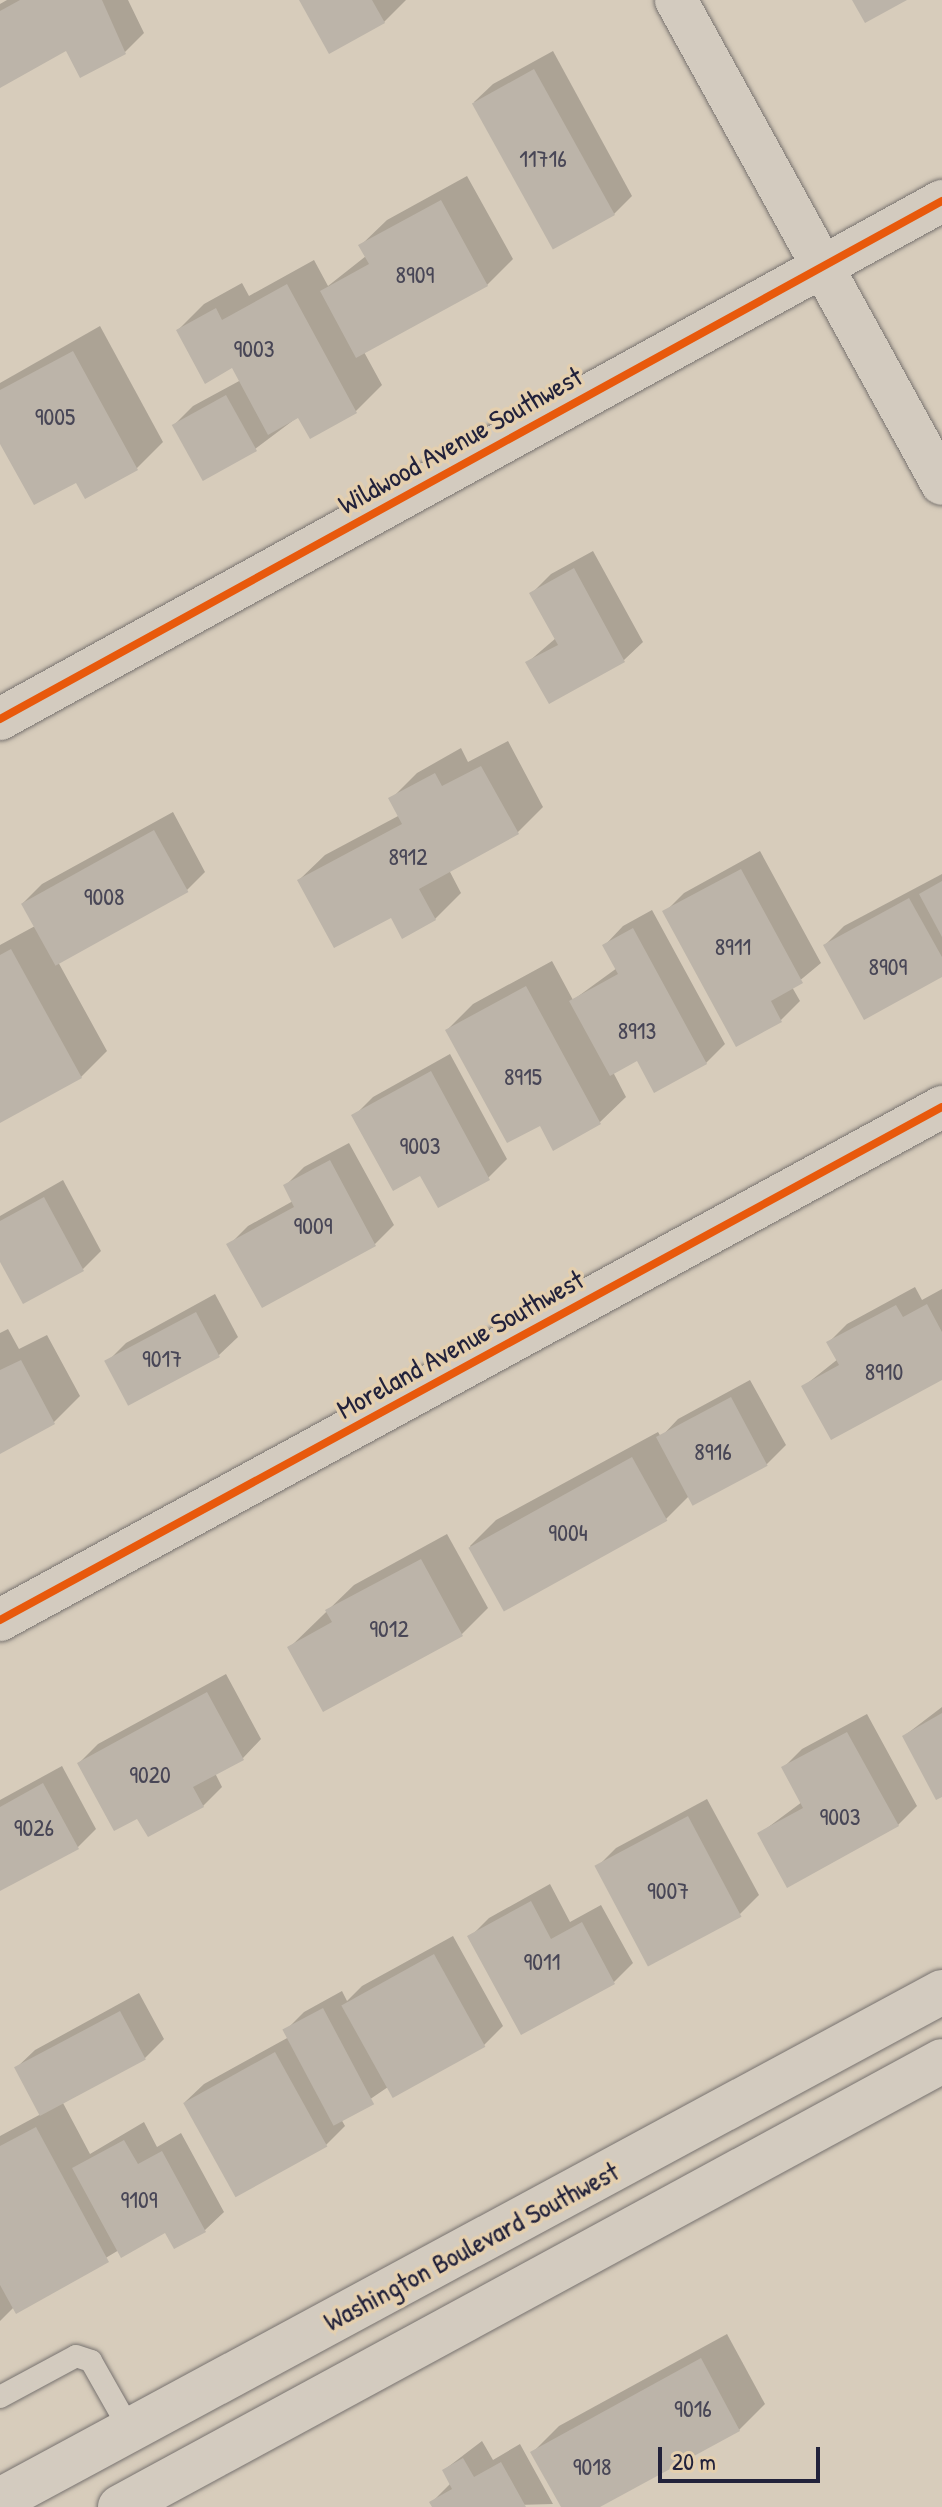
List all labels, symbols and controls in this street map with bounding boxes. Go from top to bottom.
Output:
house number: 11716 [519,145,567,173]
house number: 8909 [396,261,434,289]
house number: 9003 [233,335,275,363]
street label: Wildwood Avenue Southwest [332,359,588,521]
house number: 9005 [35,403,75,431]
house number: 8912 [388,843,428,871]
house number: 9008 [84,883,124,911]
house number: 8911 [715,933,751,961]
house number: 8909 [869,953,907,981]
house number: 8913 [618,1017,656,1045]
house number: 8915 [504,1063,542,1091]
house number: 9003 [399,1132,441,1160]
house number: 9009 [293,1212,333,1240]
street label: Moreland Avenue Southwest [331,1262,589,1426]
house number: 9017 [142,1345,182,1373]
house number: 8910 [865,1358,903,1386]
house number: 8916 [694,1438,732,1466]
house number: 9004 [548,1519,588,1547]
house number: 9012 [369,1615,409,1643]
house number: 9020 [129,1761,171,1789]
house number: 9003 [819,1803,861,1831]
house number: 9026 [14,1814,54,1842]
house number: 9007 [647,1877,689,1905]
house number: 9011 [524,1948,560,1976]
street label: Washington Boulevard Southwest [318,2154,624,2338]
house number: 9109 [120,2186,158,2214]
house number: 9016 [674,2395,712,2423]
scale bar [662,2431,824,2481]
text: 20 m [672,2445,716,2477]
house number: 9018 [573,2453,611,2481]

